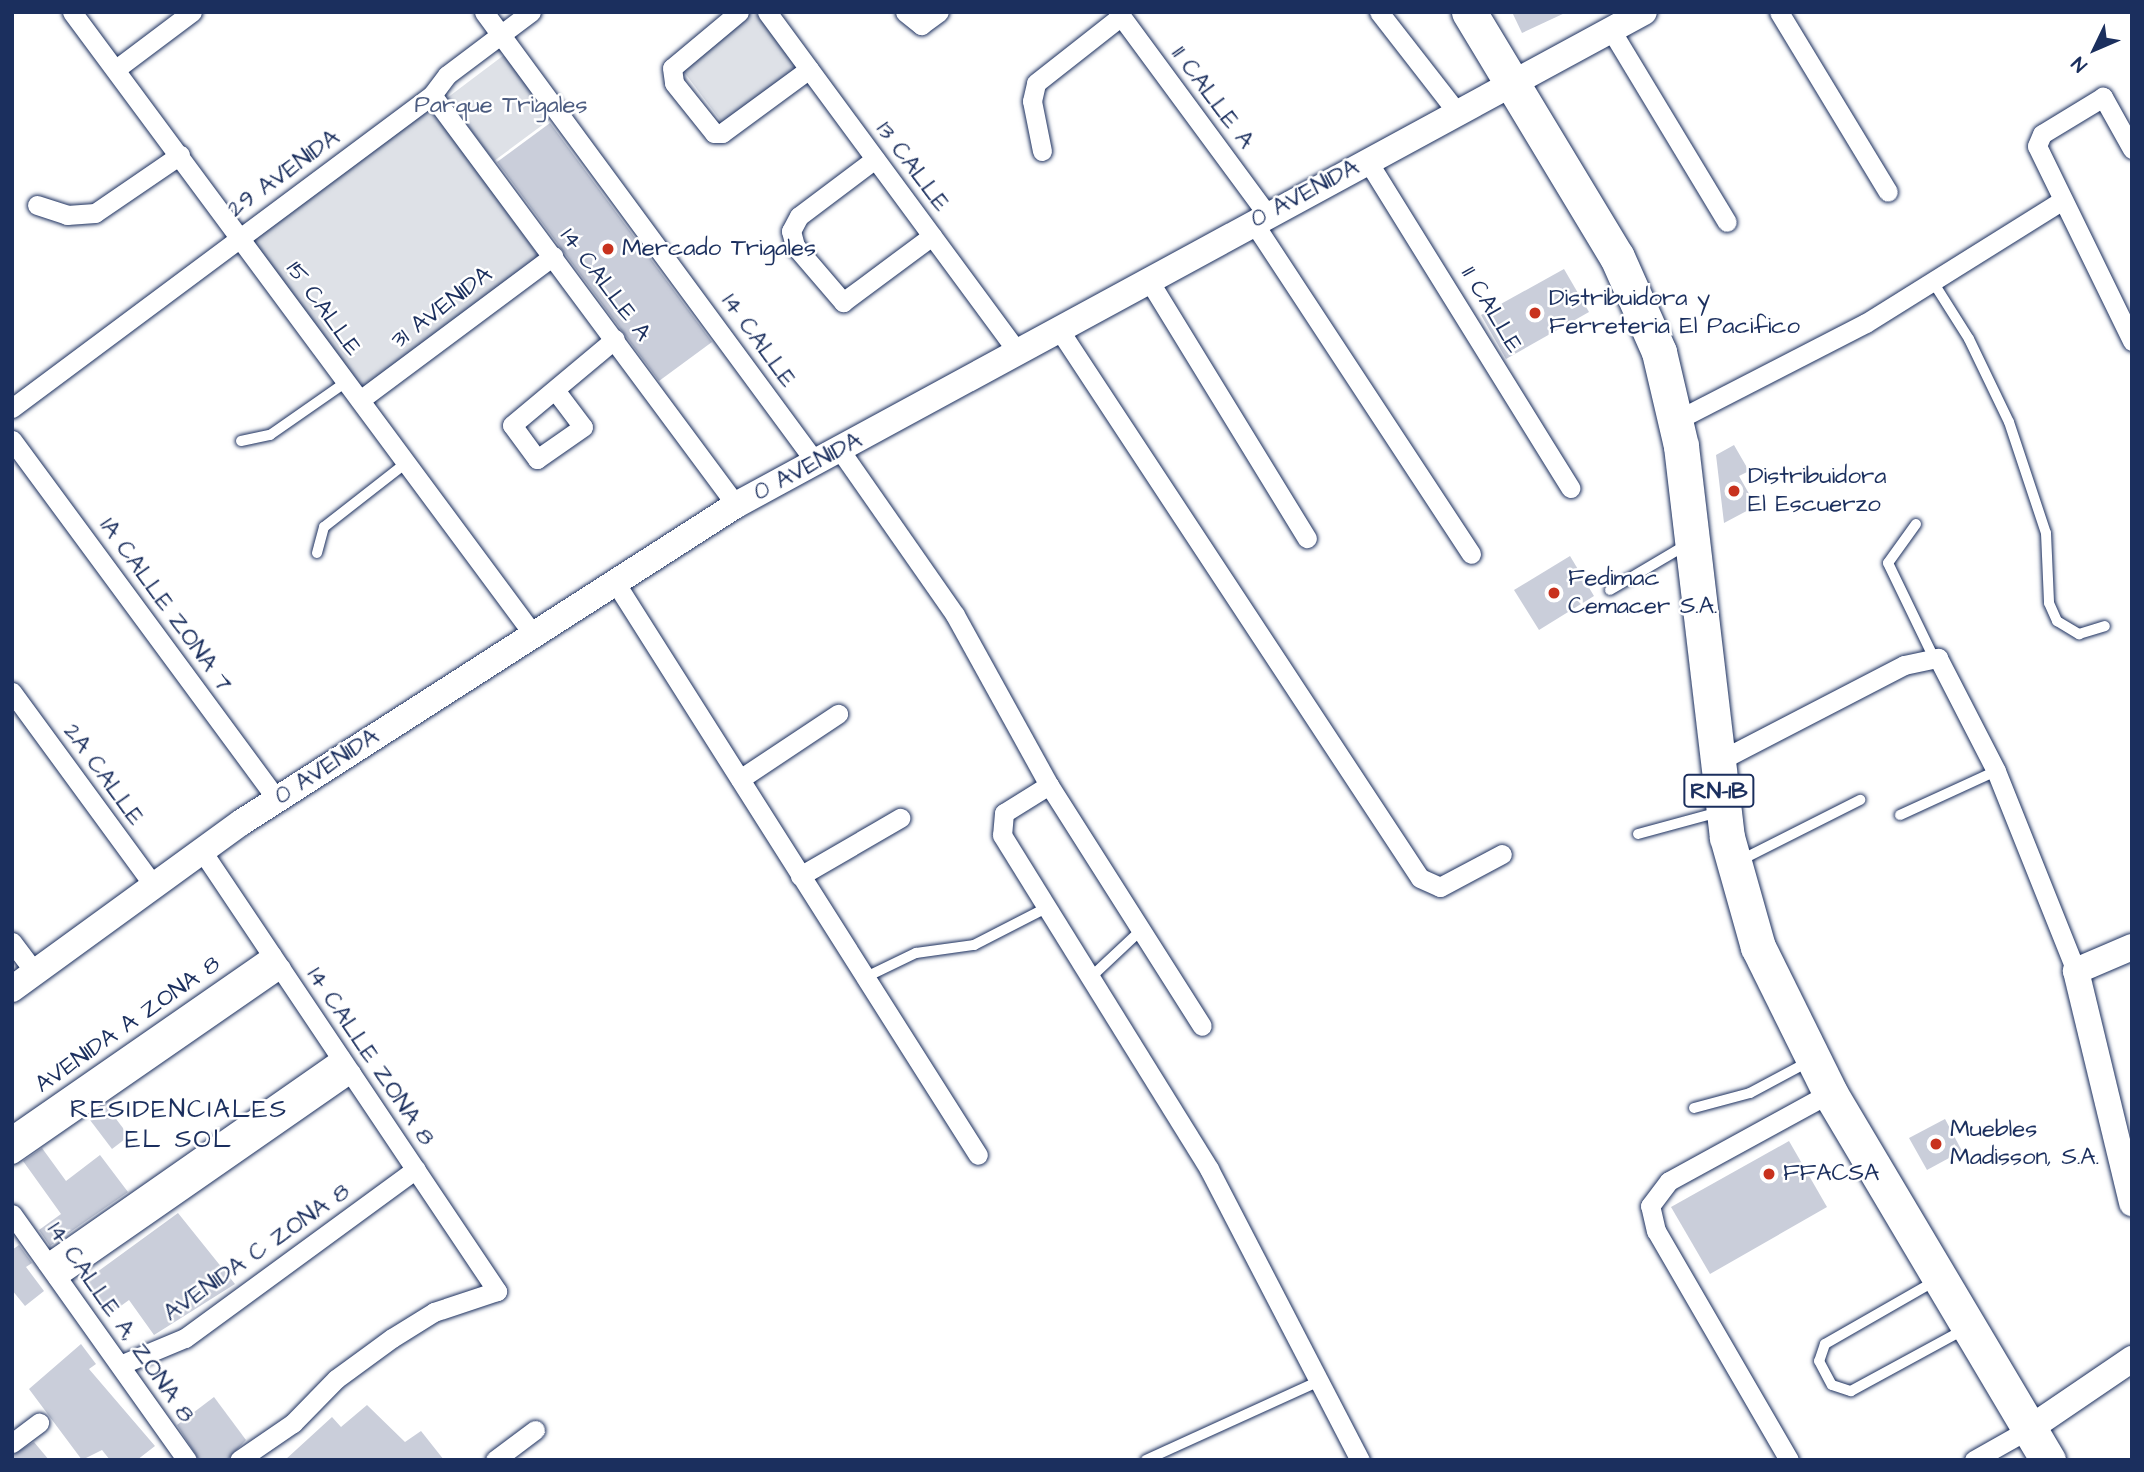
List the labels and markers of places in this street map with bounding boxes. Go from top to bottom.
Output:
place label: Mercado Trigales [622,235,816,263]
marker: Mercado Trigales [600,241,616,257]
place label: Distribuidora y Ferreteria El Pacifico [1549,285,1800,341]
marker: Distribuidora y Ferreteria El Pacifico [1527,305,1543,321]
place label: Distribuidora El Escuerzo [1748,463,1886,519]
marker: Distribuidora El Escuerzo [1726,483,1742,499]
place label: Fedimac Cemacer S.A. [1568,565,1717,621]
marker: Fedimac Cemacer S.A. [1546,585,1562,601]
place label: Muebles Madisson, S.A. [1950,1116,2099,1172]
marker: Muebles Madisson, S.A. [1928,1136,1944,1152]
place label: FFACSA [1783,1160,1879,1188]
marker: FFACSA [1761,1166,1777,1182]

